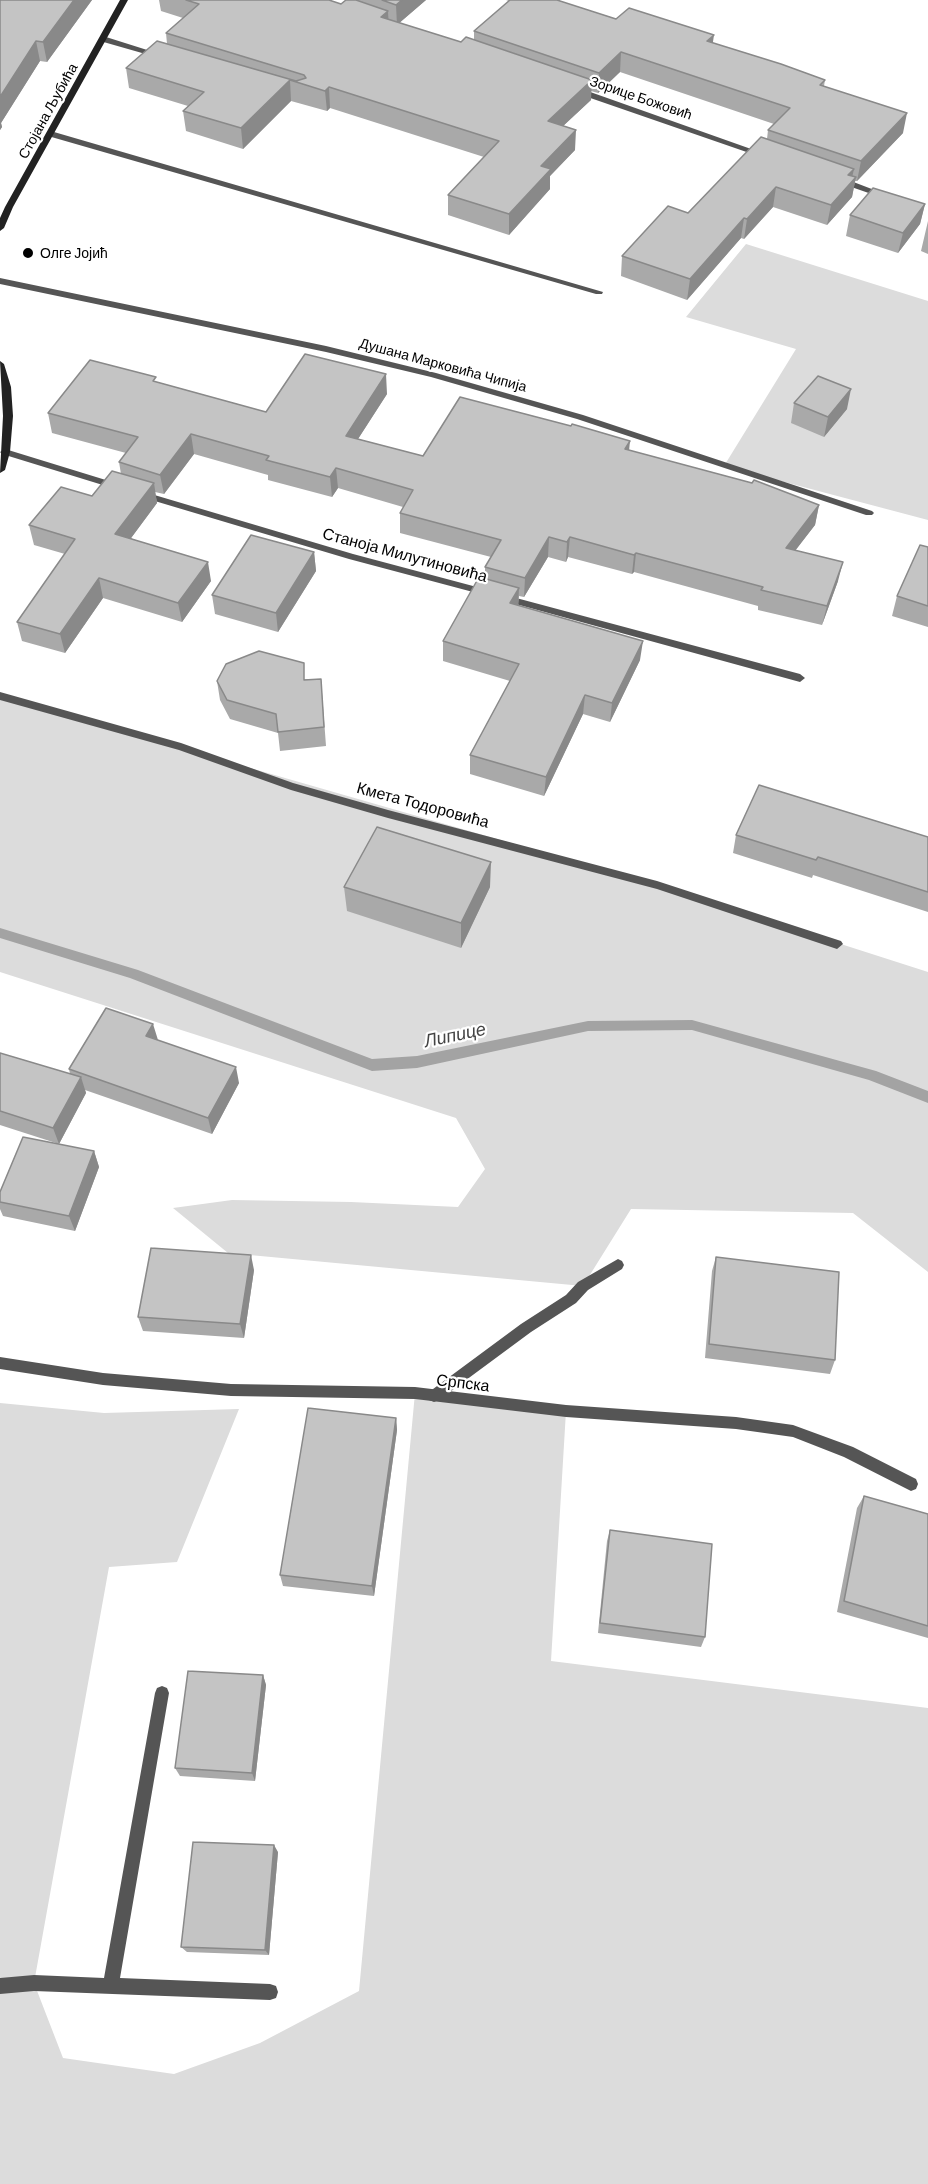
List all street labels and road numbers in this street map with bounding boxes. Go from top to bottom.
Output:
street label: Стојана Љубића [15,60,81,162]
street label: Зорице Божовић [588,73,694,123]
street label: Душана Марковића Чипија [357,335,529,395]
street label: Станоја Милутиновића [320,524,490,586]
street label: Кмета Тодоровића [355,778,491,832]
street label: Српска [435,1370,491,1396]

